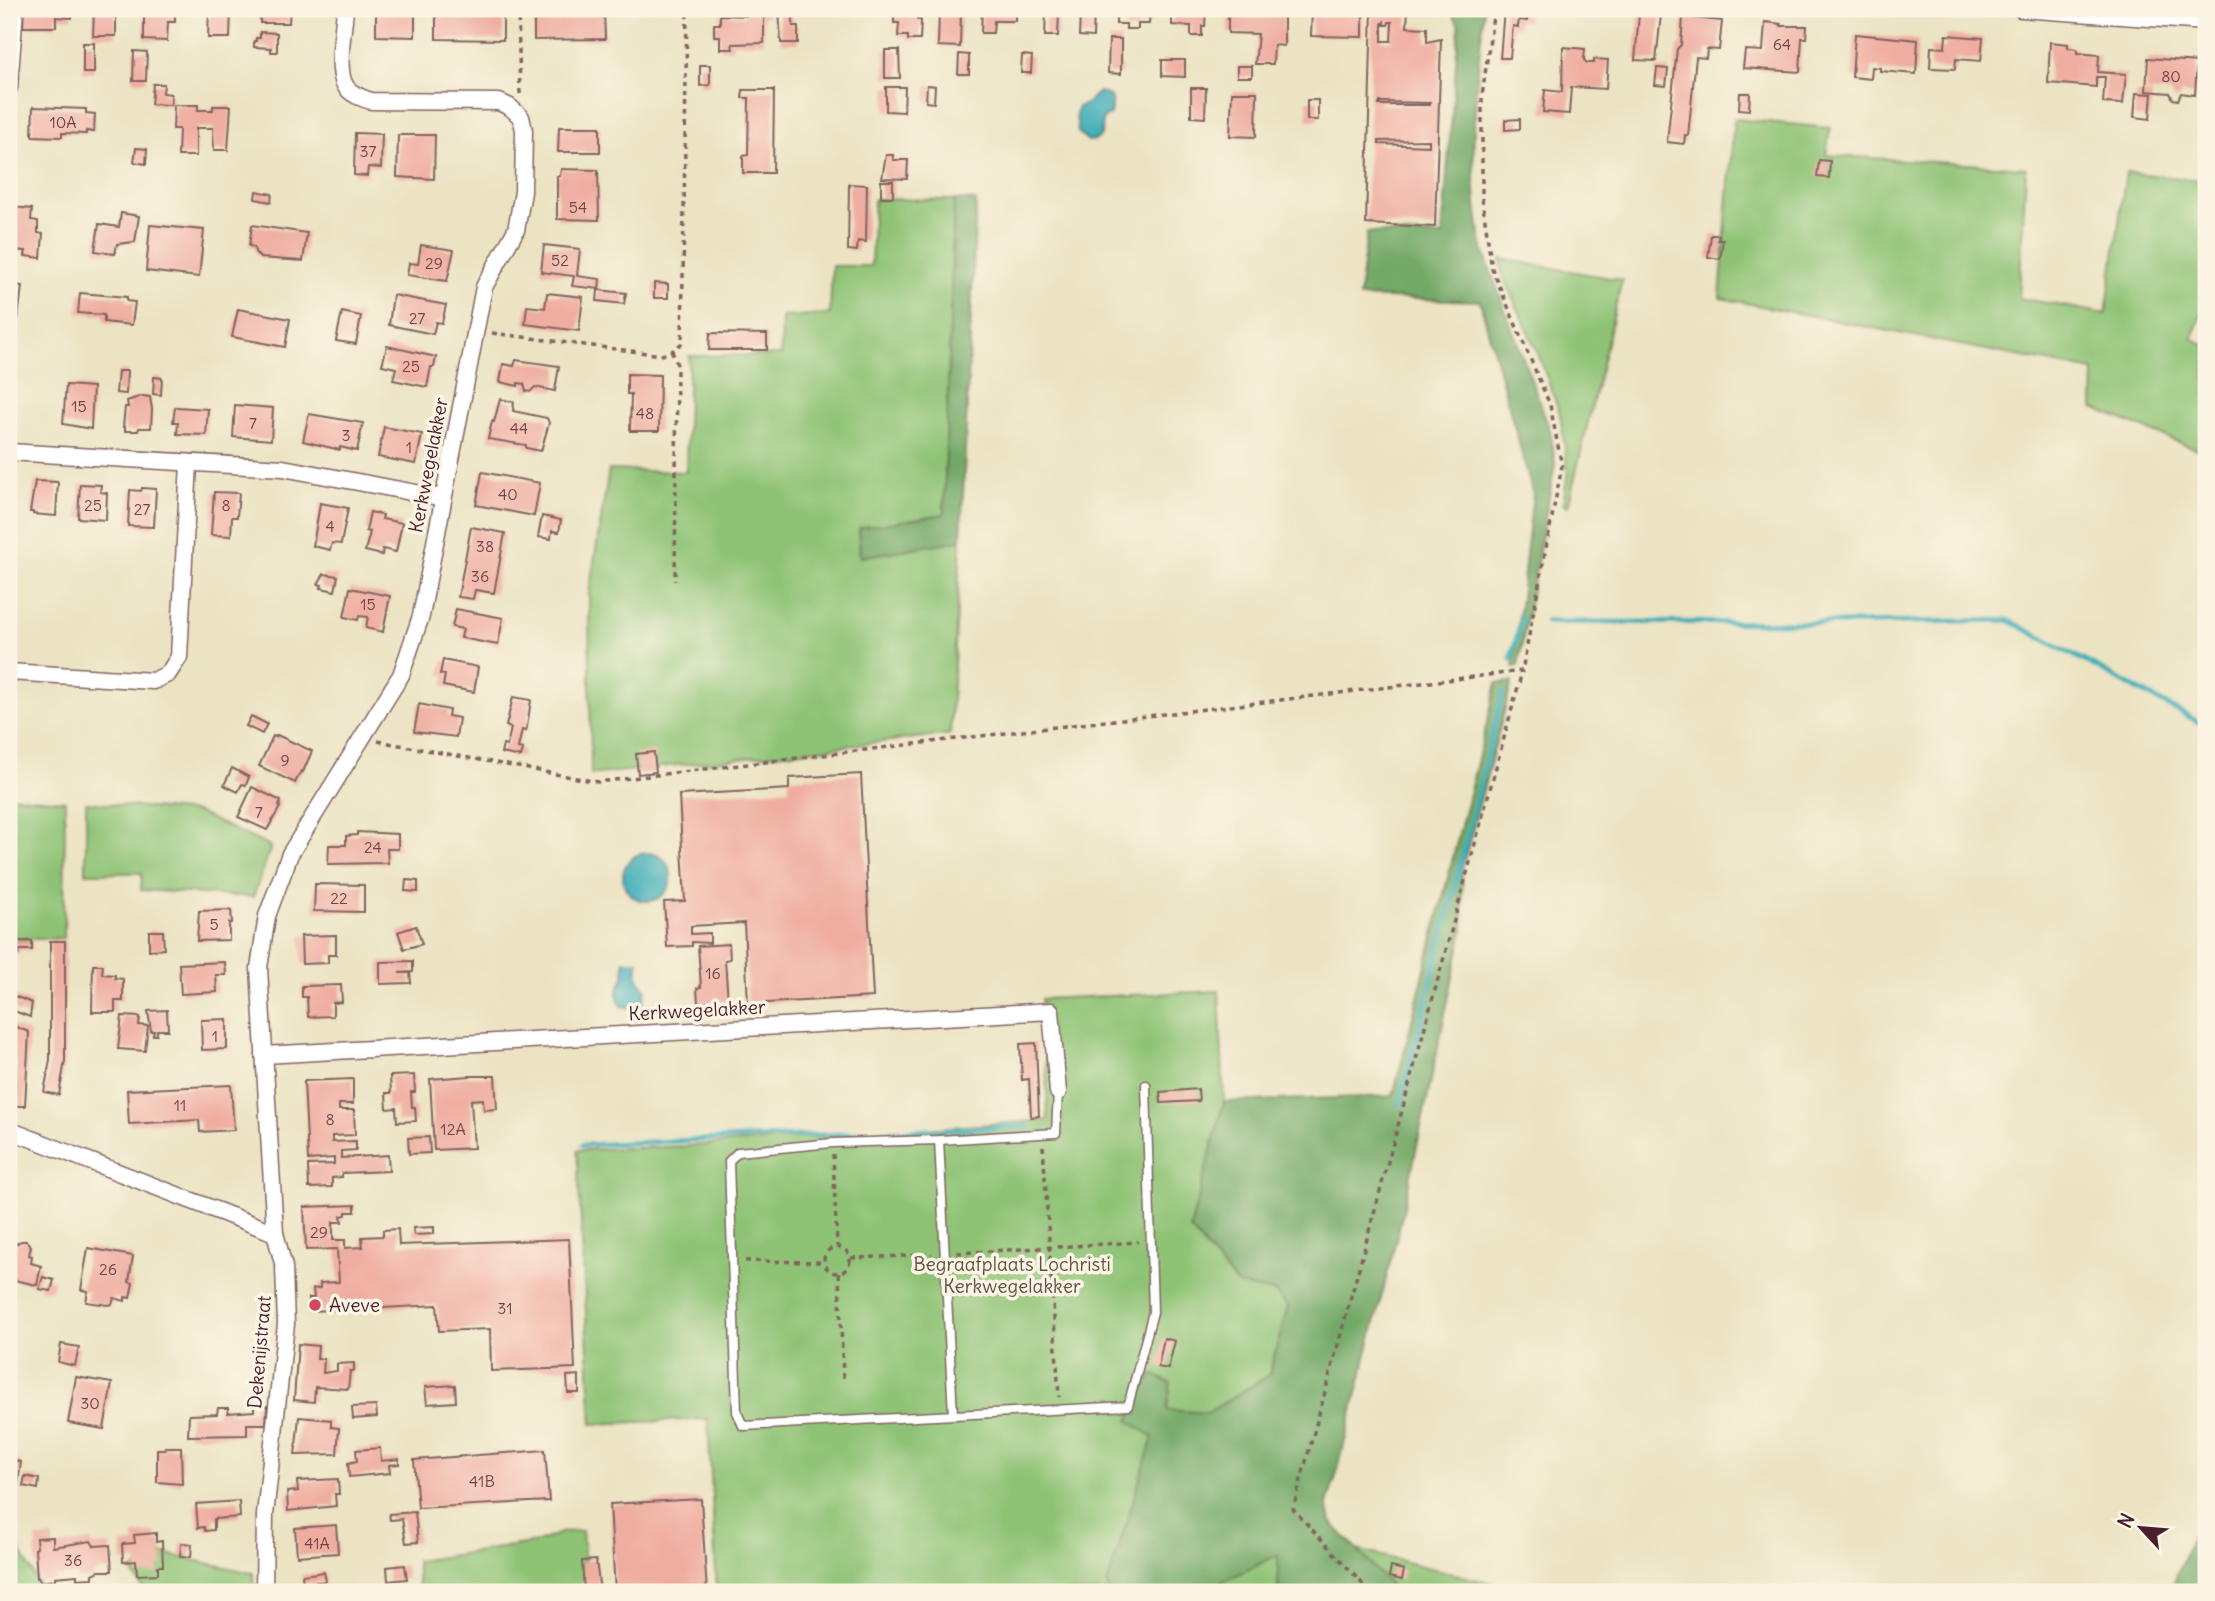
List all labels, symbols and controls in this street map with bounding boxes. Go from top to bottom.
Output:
house number: 64 [1773,34,1791,54]
house number: 80 [2161,66,2181,86]
house number: 10A [49,112,77,132]
house number: 37 [360,141,377,161]
house number: 54 [569,197,587,217]
house number: 52 [551,250,569,270]
house number: 29 [425,253,443,273]
house number: 27 [409,308,425,328]
house number: 25 [402,356,420,376]
street label: Kerkwegelakker [403,395,453,535]
house number: 15 [71,396,87,416]
house number: 48 [636,403,654,423]
house number: 7 [249,413,257,433]
house number: 44 [510,418,528,438]
house number: 3 [341,425,351,445]
house number: 1 [406,437,412,457]
house number: 40 [498,484,518,504]
house number: 25 [84,495,102,515]
house number: 8 [221,495,231,515]
house number: 27 [134,499,150,519]
house number: 4 [325,516,335,536]
house number: 38 [476,536,494,556]
house number: 36 [471,566,489,586]
house number: 15 [360,594,376,614]
house number: 9 [280,750,290,770]
house number: 7 [255,802,263,822]
house number: 24 [364,837,382,857]
house number: 22 [330,888,348,908]
house number: 5 [209,914,219,934]
house number: 16 [705,963,721,983]
street label: Kerkwegelakker [628,994,766,1026]
house number: 1 [212,1026,218,1046]
house number: 11 [174,1095,186,1115]
house number: 8 [325,1109,335,1129]
house number: 12A [440,1119,466,1139]
house number: 29 [310,1222,328,1242]
park label: Begraafplaats Lochristi Kerkwegelakker [913,1252,1111,1298]
house number: 26 [99,1259,117,1279]
place label: Aveve [329,1293,380,1317]
street label: Dekenijstraat [242,1294,276,1410]
marker: Aveve [307,1297,323,1313]
house number: 31 [497,1298,513,1318]
house number: 30 [80,1393,100,1413]
house number: 41B [469,1471,495,1491]
north arrow [2106,1492,2176,1562]
text: N [2112,1509,2139,1532]
house number: 41A [304,1533,330,1553]
house number: 36 [64,1550,82,1570]

